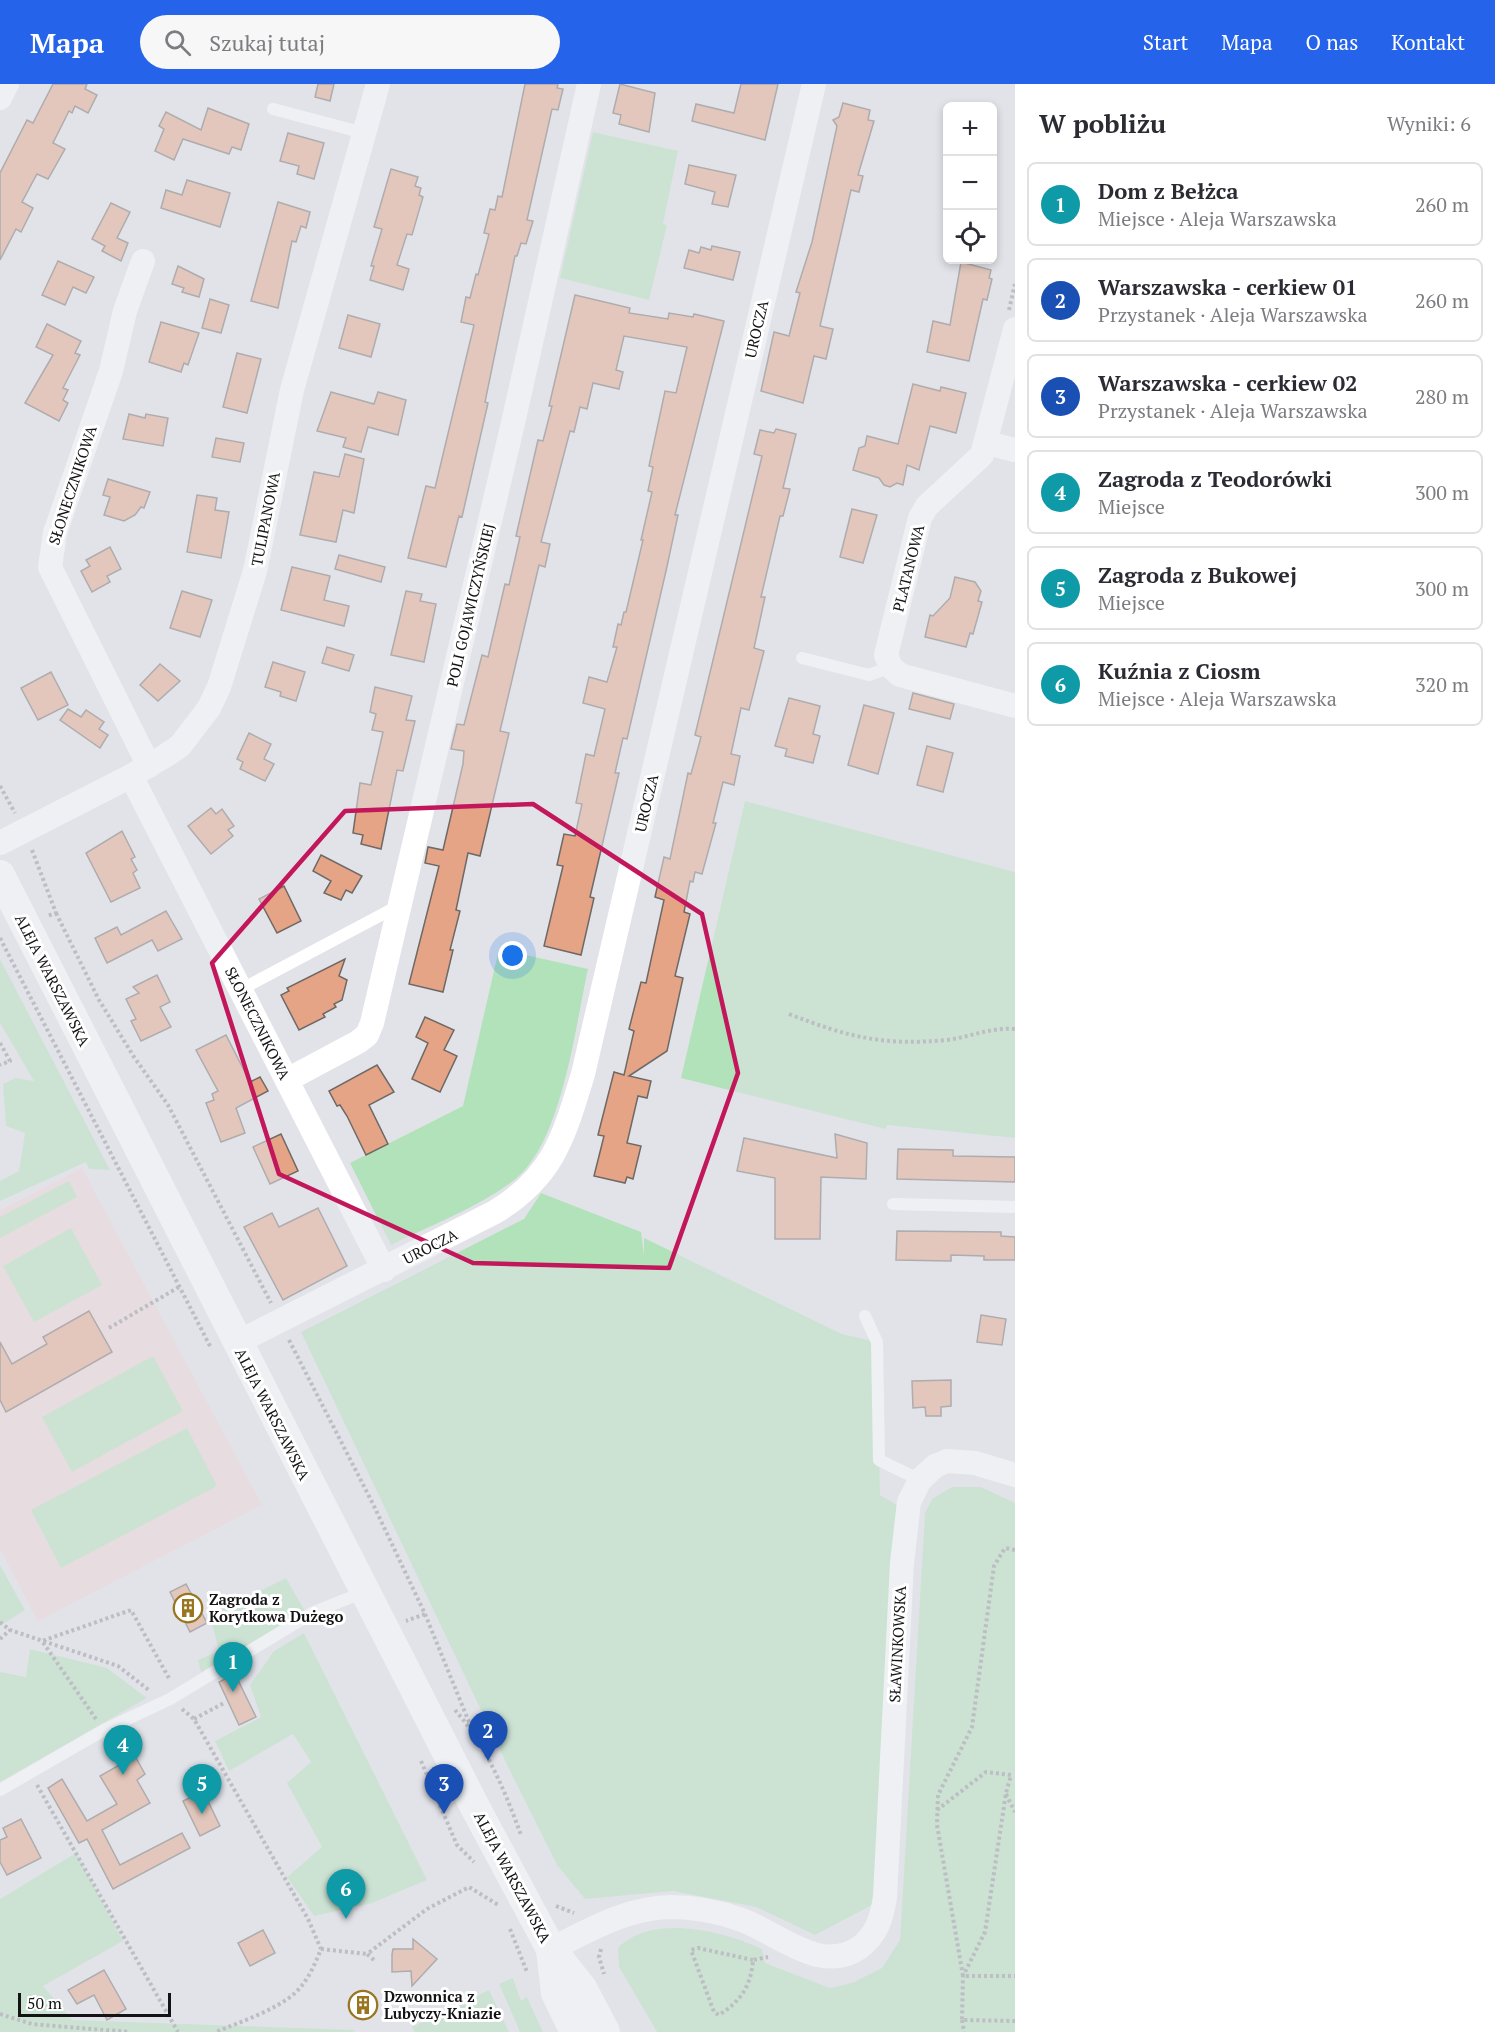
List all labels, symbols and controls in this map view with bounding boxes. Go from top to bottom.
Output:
search box [140,15,560,69]
text: Mapa [30,24,104,61]
icon: search [161,26,194,59]
text: Szukaj tutaj [209,28,325,57]
text: Start [1143,28,1188,56]
text: Mapa [1221,28,1273,56]
text: O nas [1306,28,1358,56]
text: Kontakt [1391,28,1465,56]
map controls [943,102,997,264]
button: + [943,102,997,156]
text: W pobliżu [1039,106,1166,140]
text: Wyniki: 6 [1387,110,1471,137]
button: − [943,156,997,210]
text: Dom z Bełżca [1098,176,1239,205]
text: 1 [1055,191,1066,218]
text: 260 m [1415,191,1469,218]
text: Miejsce · Aleja Warszawska [1098,205,1337,232]
button: locate [943,210,997,264]
text: Warszawska - cerkiew 01 [1098,272,1358,301]
text: 2 [1055,287,1066,314]
text: 260 m [1415,287,1469,314]
street label: UROCZA [740,297,773,360]
text: Przystanek · Aleja Warszawska [1098,301,1368,328]
text: Warszawska - cerkiew 02 [1098,368,1358,397]
text: 3 [1055,383,1066,410]
text: 280 m [1415,383,1469,410]
text: Przystanek · Aleja Warszawska [1098,397,1368,424]
street label: SŁONECZNIKOWA [43,422,101,547]
text: Zagroda z Teodorówki [1098,464,1332,493]
street label: TULIPANOWA [246,470,284,568]
text: 4 [1055,479,1066,506]
text: 300 m [1415,479,1469,506]
text: Miejsce [1098,493,1165,520]
street label: POLI GOJAWICZYŃSKIEJ [441,521,499,689]
street label: PLATANOWA [888,522,929,614]
text: Zagroda z Bukowej [1098,560,1297,589]
text: 5 [1055,575,1066,602]
text: 300 m [1415,575,1469,602]
text: Miejsce [1098,589,1165,616]
text: Kuźnia z Ciosm [1098,656,1261,685]
text: 6 [1055,671,1066,698]
text: 320 m [1415,671,1469,698]
text: Miejsce · Aleja Warszawska [1098,685,1337,712]
street label: UROCZA [630,771,663,834]
street label: ALEJA WARSZAWSKA [11,911,95,1050]
your location [498,941,527,970]
street label: SŁONECZNIKOWA [221,963,295,1084]
street label: UROCZA [399,1223,461,1268]
street label: ALEJA WARSZAWSKA [231,1345,315,1484]
street label: SŁAWINKOWSKA [884,1584,910,1703]
place label: Zagroda z Korytkowa Dużego [209,1589,343,1626]
building icon: Zagroda z Korytkowa Dużego [172,1592,204,1624]
pin: 1 [214,1642,252,1692]
pin: 2 [468,1712,508,1761]
pin: 4 [104,1726,142,1775]
pin: 5 [182,1764,222,1814]
pin: 3 [424,1764,464,1814]
street label: ALEJA WARSZAWSKA [470,1808,556,1947]
pin: 6 [326,1870,366,1919]
place label: Dzwonnica z Lubyczy-Kniazie [384,1986,501,2023]
building icon: Dzwonnica z Lubyczy-Kniazie [347,1989,379,2021]
scale bar [18,1990,171,2018]
text: 50 m [27,1992,62,2014]

